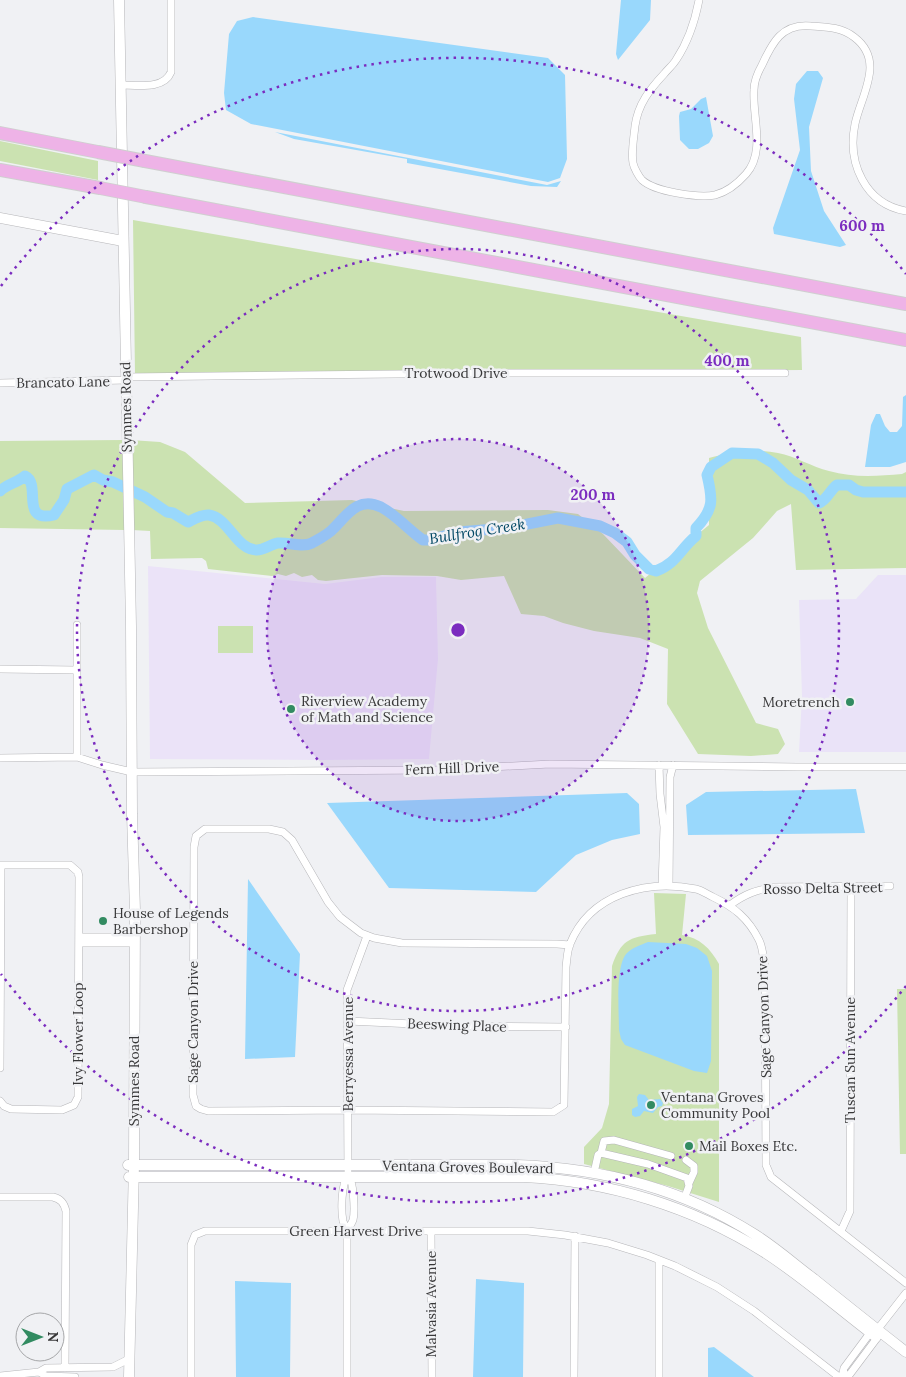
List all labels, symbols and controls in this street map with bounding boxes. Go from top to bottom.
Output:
text: 600 m [839,216,885,235]
text: 400 m [704,351,750,370]
street label: Symmes Road [116,362,136,452]
street label: Trotwood Drive [404,364,508,382]
street label: Brancato Lane [16,372,110,392]
text: 200 m [571,485,616,504]
water label: Bullfrog Creek [428,514,526,548]
centre of rings [449,621,467,639]
place label: Riverview Academy of Math and Science [301,692,434,726]
place label: Moretrench [762,693,840,711]
marker: Moretrench [844,696,856,708]
marker: Riverview Academy of Math and Science [285,703,297,715]
street label: Fern Hill Drive [405,757,500,779]
street label: Rosso Delta Street [763,878,884,898]
place label: House of Legends Barbershop [113,904,229,938]
marker: House of Legends Barbershop [97,915,109,927]
street label: Sage Canyon Drive [753,955,775,1078]
street label: Sage Canyon Drive [184,961,202,1083]
street label: Ivy Flower Loop [69,982,87,1086]
street label: Berryessa Avenue [339,996,357,1111]
street label: Tuscan Sun Avenue [841,996,859,1123]
street label: Beeswing Place [407,1014,508,1036]
street label: Symmes Road [125,1036,143,1126]
place label: Ventana Groves Community Pool [660,1088,770,1122]
marker: Ventana Groves Community Pool [645,1099,657,1111]
place label: Mail Boxes Etc. [699,1137,797,1155]
marker: Mail Boxes Etc. [683,1140,695,1152]
street label: Ventana Groves Boulevard [381,1156,554,1177]
street label: Green Harvest Drive [289,1222,423,1240]
street label: Malvasia Avenue [422,1250,440,1357]
north arrow [15,1312,65,1362]
text: N [44,1332,62,1343]

